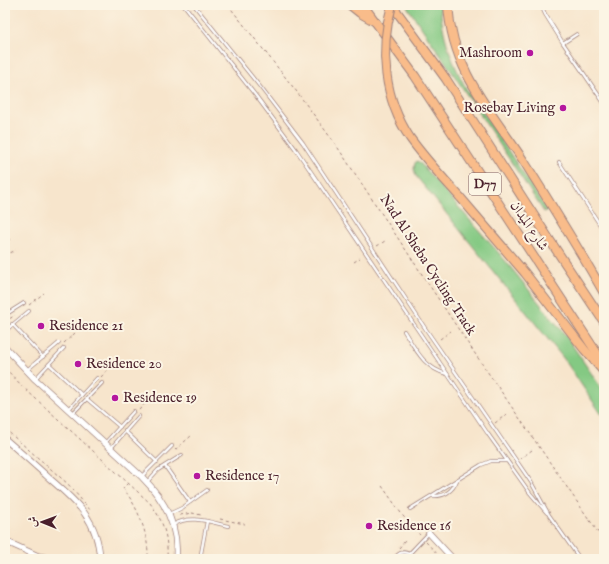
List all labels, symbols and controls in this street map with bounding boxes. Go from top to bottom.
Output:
place label: Mashroom [459,44,522,62]
marker: Mashroom [525,48,535,58]
place label: Rosebay Living [464,99,555,117]
marker: Rosebay Living [558,103,568,113]
road number: D77 [469,173,501,195]
street label: Nad Al Sheba Cycling Track [376,191,481,339]
street label: شارع الميدان [504,198,552,256]
place label: Residence 21 [49,317,123,335]
marker: Residence 21 [36,321,46,331]
place label: Residence 20 [86,355,162,373]
marker: Residence 20 [73,359,83,369]
place label: Residence 19 [123,389,197,407]
marker: Residence 19 [110,393,120,403]
place label: Residence 17 [205,467,279,485]
marker: Residence 17 [192,471,202,481]
north arrow [22,502,62,542]
text: ش [26,516,40,527]
place label: Residence 16 [377,517,452,535]
marker: Residence 16 [364,521,374,531]

